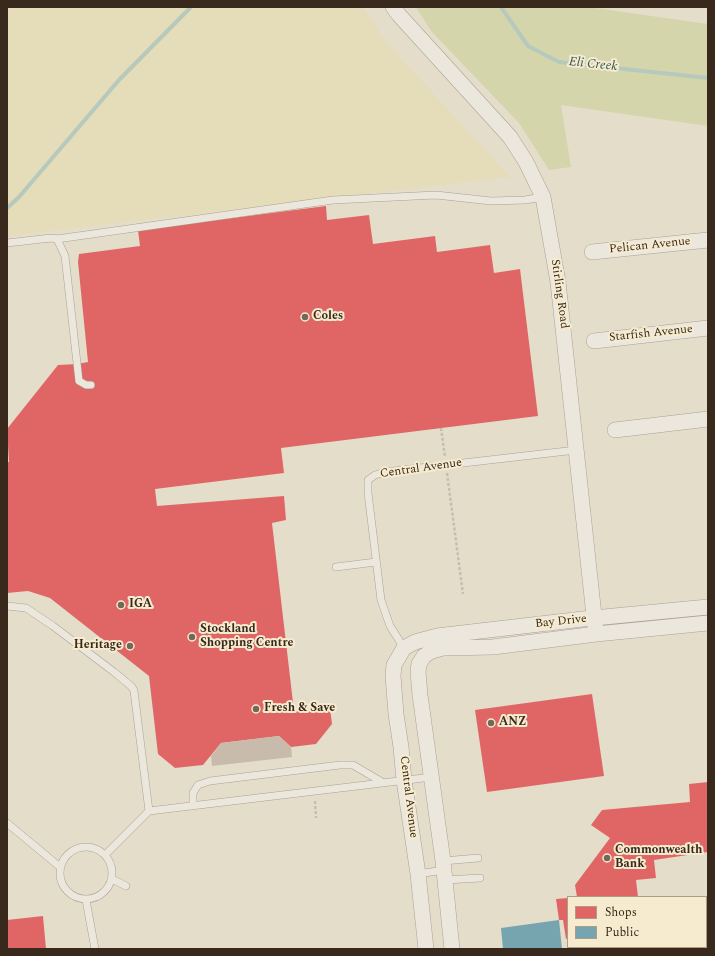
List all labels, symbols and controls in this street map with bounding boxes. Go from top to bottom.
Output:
water label: Eli Creek [568,55,618,75]
street label: Pelican Avenue [609,235,691,257]
street label: Stirling Road [547,258,571,330]
place label: Coles [313,310,343,324]
marker: Coles [300,312,310,322]
street label: Starfish Avenue [608,322,694,346]
street label: Central Avenue [379,456,463,482]
place label: IGA [129,598,152,612]
marker: IGA [116,600,126,610]
street label: Bay Drive [534,612,588,632]
place label: Stockland Shopping Centre [200,623,293,651]
marker: Stockland Shopping Centre [187,632,197,642]
place label: Heritage [74,639,122,653]
marker: Heritage [125,641,135,651]
place label: Fresh & Save [264,702,335,716]
marker: Fresh & Save [251,704,261,714]
place label: ANZ [499,716,526,730]
marker: ANZ [486,718,496,728]
street label: Central Avenue [396,755,420,839]
place label: Commonwealth Bank [615,844,702,872]
marker: Commonwealth Bank [602,853,612,863]
legend [567,896,707,948]
text: Shops [605,903,637,922]
text: Public [605,923,639,942]

